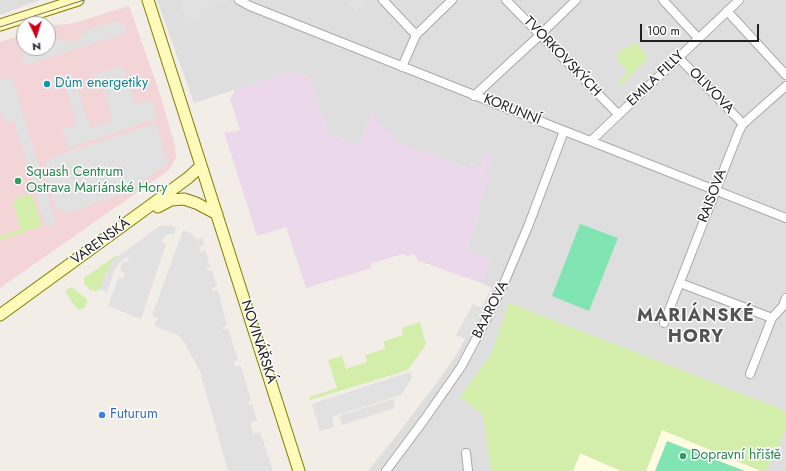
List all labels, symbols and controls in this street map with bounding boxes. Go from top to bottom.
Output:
street label: TVORKOVSKÝCH [520,14,604,100]
north arrow [16,16,56,56]
scale bar [642,16,761,42]
text: 100 m [647,22,680,40]
text: N [32,39,42,55]
street label: EMILA FILLY [624,48,688,110]
street label: OLIVOVA [685,64,737,118]
place label: Dům energetiky [55,76,148,92]
marker: Dům energetiky [42,79,52,89]
street label: KORUNNÍ [481,91,543,129]
place label: Squash Centrum Ostrava Mariánské Hory [26,165,167,198]
street label: RAISOVA [695,167,731,225]
marker: Squash Centrum Ostrava Mariánské Hory [13,176,23,186]
street label: VARENSKÁ [68,215,134,269]
street label: BAAROVA [469,279,513,341]
street label: NOVINÁŘSKÁ [237,298,279,386]
district label: MARIÁNSKÉ HORY [637,306,755,348]
place label: Futurum [110,407,158,423]
marker: Futurum [97,410,107,420]
place label: Dopravní hřiště [691,448,781,464]
marker: Dopravní hřiště [678,451,688,461]

